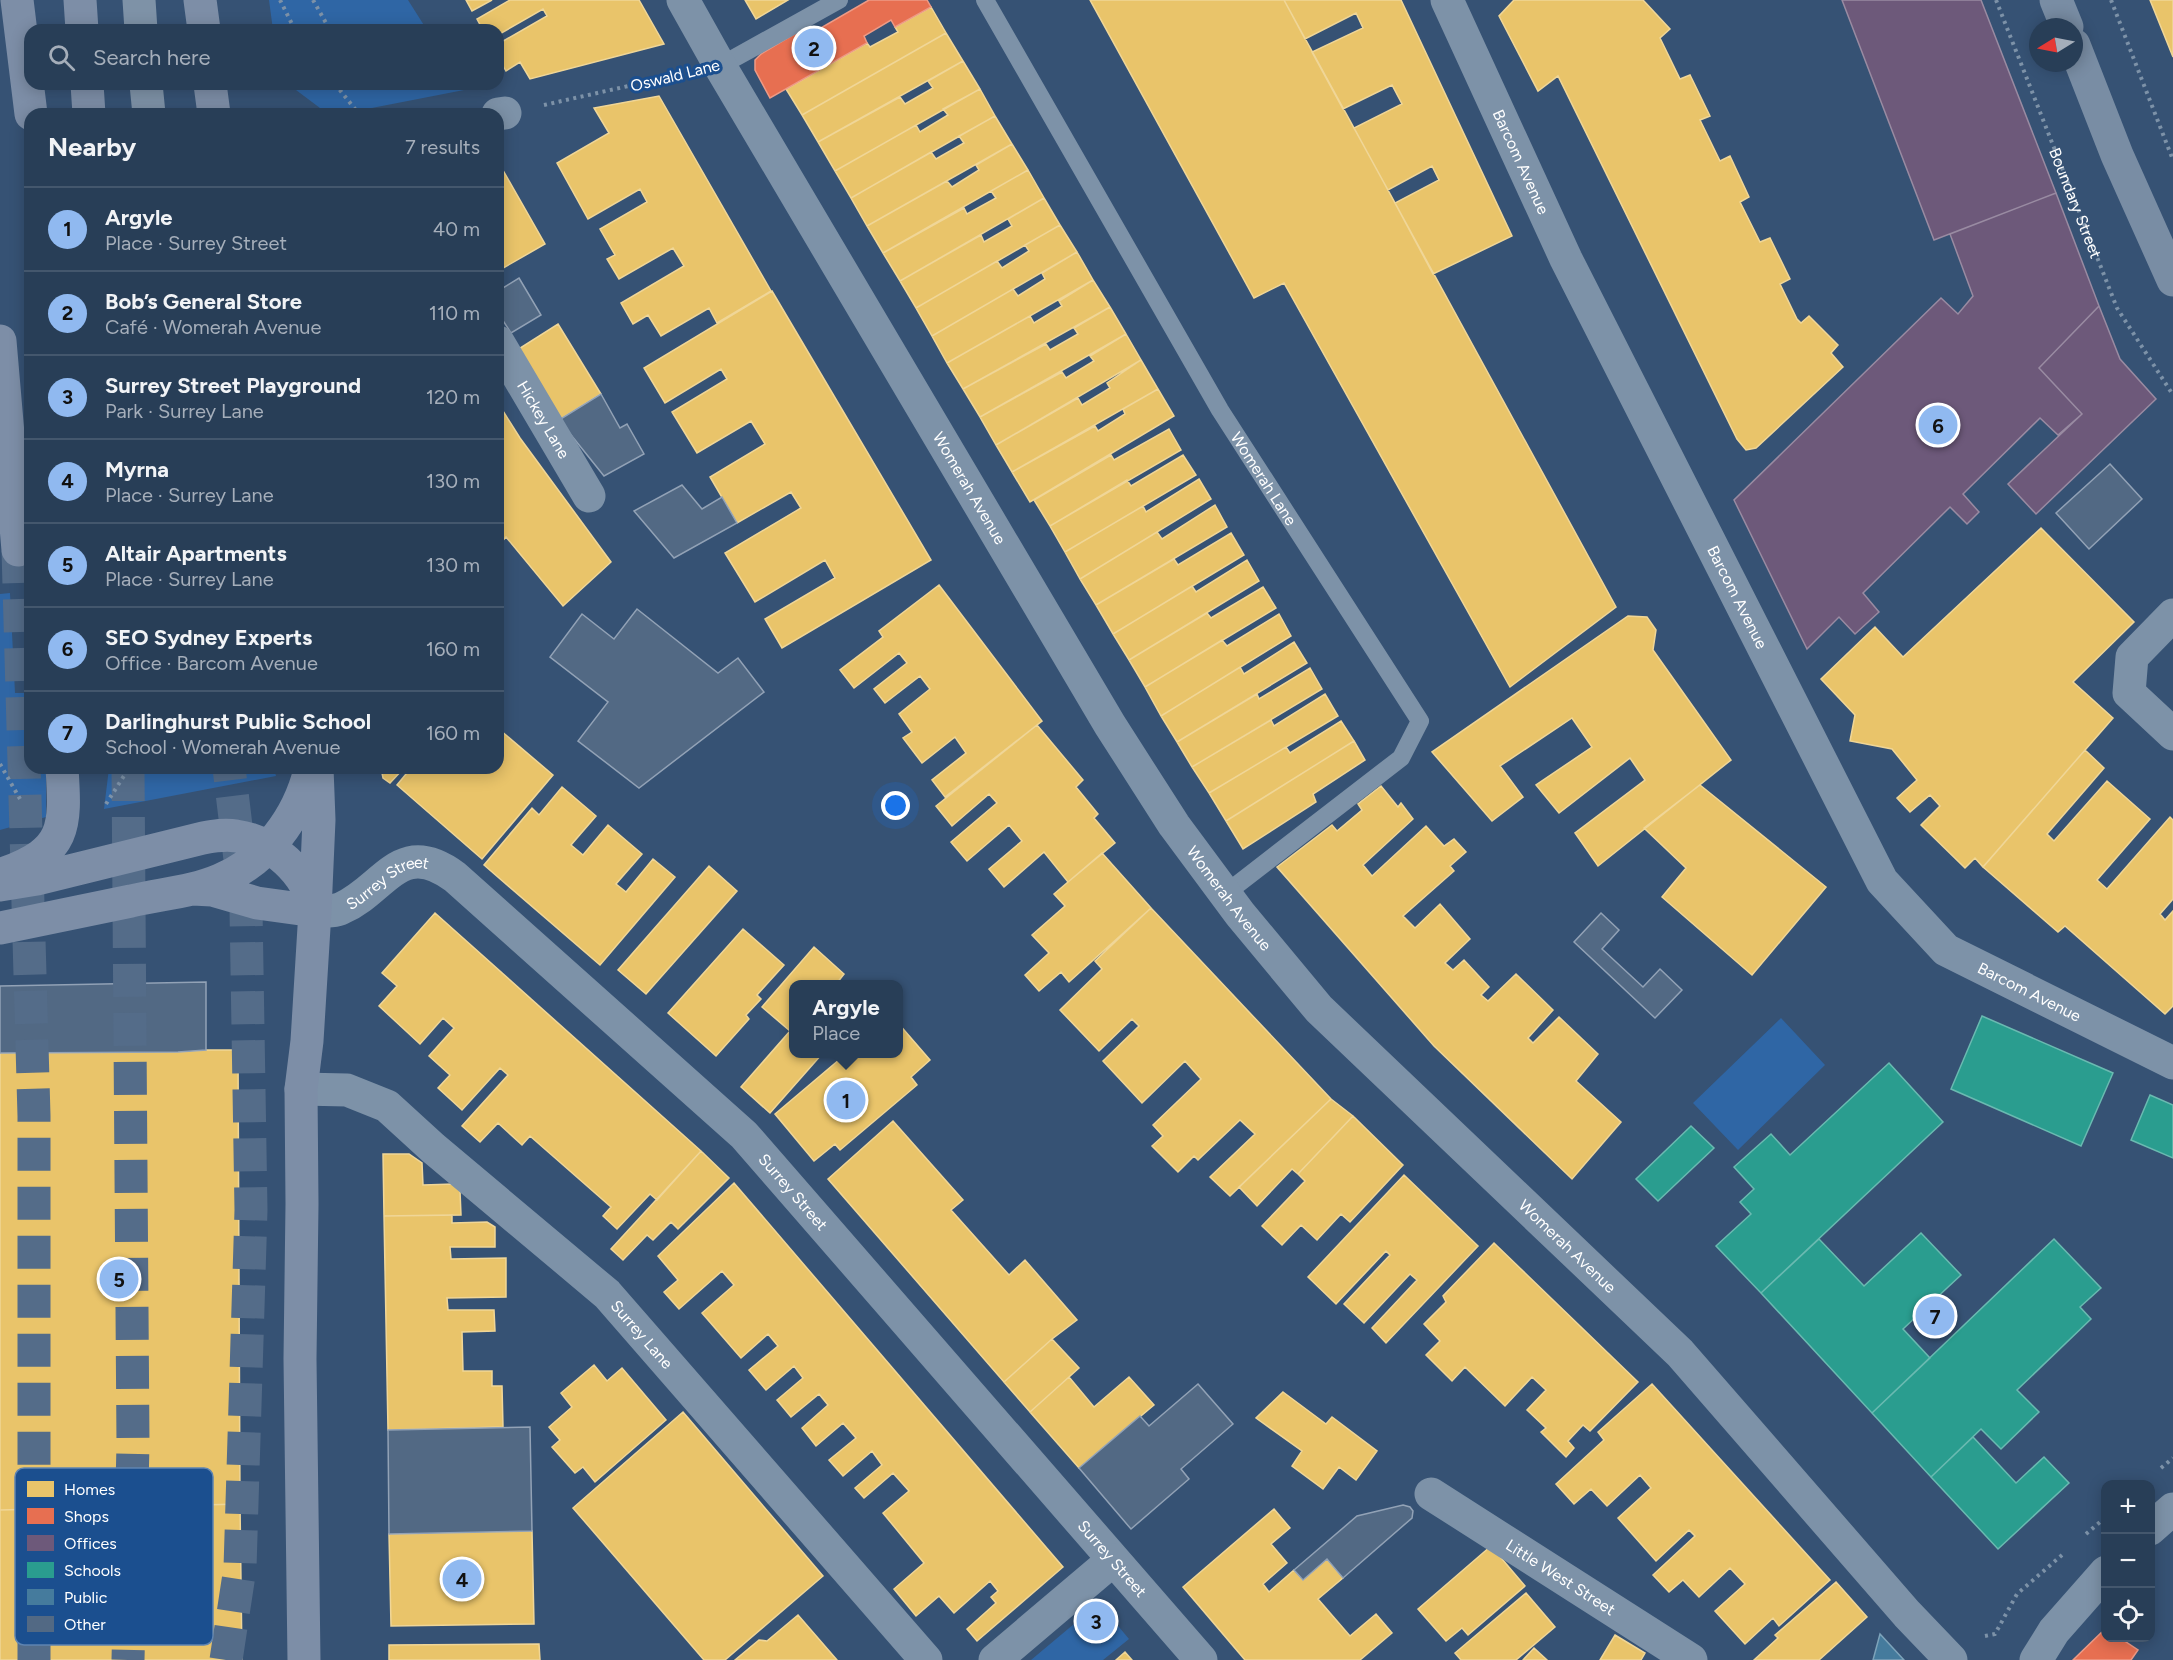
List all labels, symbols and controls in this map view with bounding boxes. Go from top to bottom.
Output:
north arrow [2029,18,2083,72]
search box [24,24,504,90]
pin: 2 [794,26,834,70]
icon: search [45,41,78,74]
text: Search here [93,44,211,71]
street label: Oswald Lane [628,55,722,96]
street label: Barcom Avenue [1489,107,1553,218]
text: Nearby [48,131,136,163]
text: 7 results [405,135,480,159]
street label: Boundary Street [2045,145,2106,261]
text: Argyle [105,204,173,231]
text: 1 [63,217,72,241]
text: 40 m [433,217,480,241]
text: Place · Surrey Street [105,231,287,255]
text: Bob’s General Store [105,288,302,315]
text: 2 [62,301,73,325]
text: 110 m [429,301,480,325]
text: Café · Womerah Avenue [105,315,321,339]
text: Surrey Street Playground [105,372,361,399]
street label: Hickey Lane [513,377,574,462]
text: 3 [62,385,73,409]
text: 120 m [426,385,480,409]
text: Park · Surrey Lane [105,399,264,423]
pin: 6 [1918,402,1958,448]
street label: Womerah Avenue [929,429,1010,548]
street label: Womerah Lane [1227,429,1301,529]
text: Myrna [105,456,169,483]
text: 4 [61,469,74,493]
text: 130 m [426,469,480,493]
text: Place · Surrey Lane [105,483,274,507]
text: Altair Apartments [105,540,287,567]
street label: Barcom Avenue [1703,542,1771,652]
text: 5 [62,553,73,577]
text: 130 m [426,553,480,577]
text: Place · Surrey Lane [105,567,274,591]
text: SEO Sydney Experts [105,624,312,651]
text: 6 [62,637,73,661]
text: 160 m [426,637,480,661]
text: Office · Barcom Avenue [105,651,318,675]
text: Darlinghurst Public School [105,708,371,735]
text: 7 [62,721,73,745]
text: 160 m [426,721,480,745]
text: School · Womerah Avenue [105,735,340,759]
your location [881,791,910,820]
street label: Womerah Avenue [1183,842,1276,955]
street label: Surrey Street [343,853,431,914]
street label: Barcom Avenue [1974,958,2084,1026]
popup [789,980,903,1058]
text: Argyle [812,994,880,1021]
text: Place [812,1021,860,1045]
pin: 1 [826,1078,866,1122]
street label: Surrey Street [755,1150,832,1234]
street label: Womerah Avenue [1515,1196,1620,1297]
pin: 5 [100,1256,138,1302]
pin: 7 [1916,1294,1954,1338]
street label: Surrey Lane [607,1296,677,1373]
legend [15,1468,213,1645]
text: Homes [64,1480,115,1499]
map controls [2101,1480,2155,1642]
button: + [2101,1480,2155,1534]
text: Shops [64,1507,109,1526]
street label: Surrey Street [1074,1516,1151,1601]
text: Offices [64,1534,117,1553]
button: − [2101,1534,2155,1588]
street label: Little West Street [1502,1535,1619,1619]
pin: 4 [442,1556,482,1602]
text: Schools [64,1561,121,1580]
text: Public [64,1588,108,1607]
button: locate [2101,1588,2155,1642]
pin: 3 [1076,1598,1116,1644]
text: Other [64,1615,106,1634]

